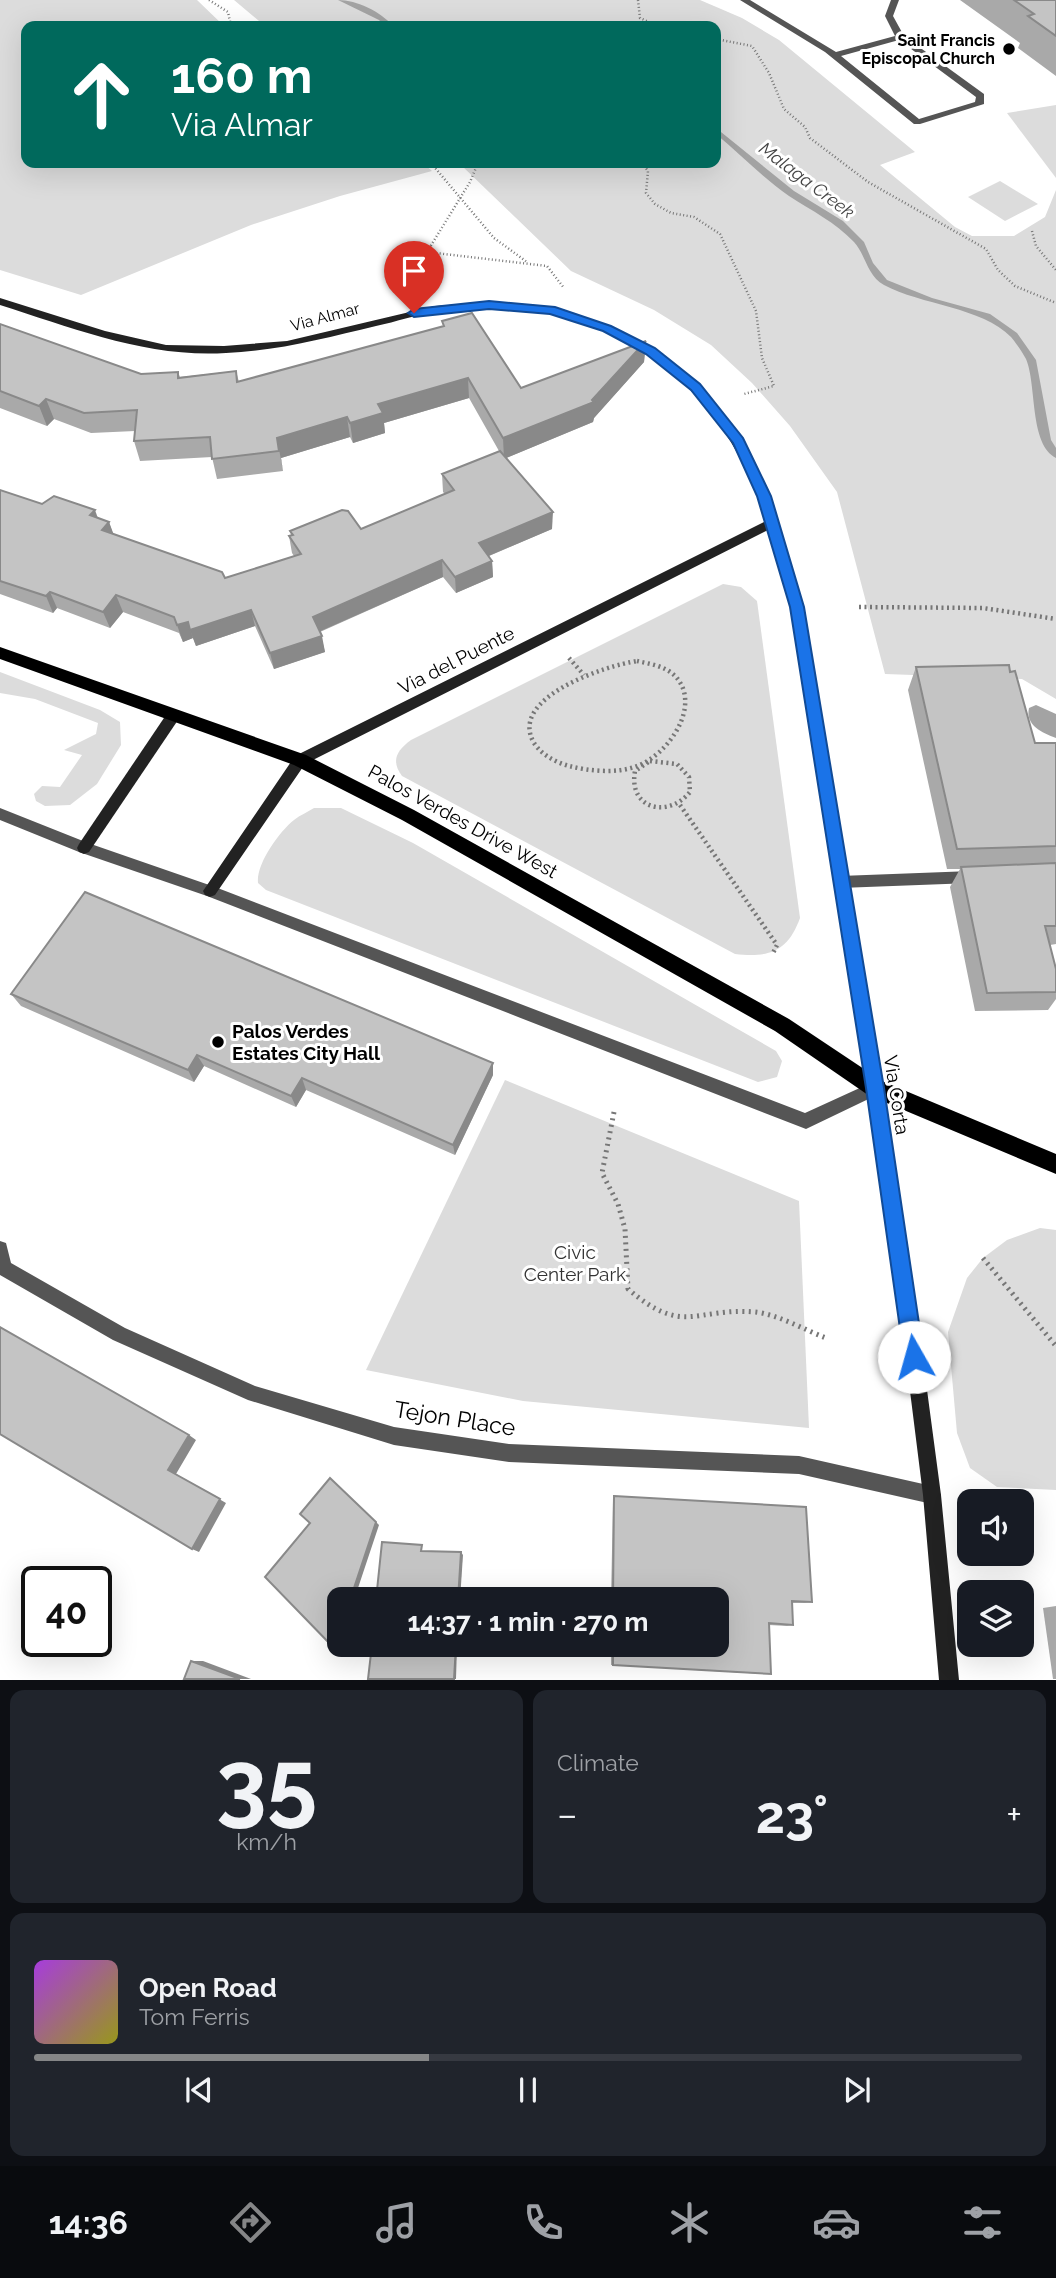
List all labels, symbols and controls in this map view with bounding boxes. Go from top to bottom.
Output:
place label: Saint Francis Episcopal Church [862,31,995,68]
marker: Saint Francis Episcopal Church [1001,41,1017,57]
text: 160 m [171,47,312,104]
icon: ahead [56,49,147,140]
text: Via Almar [171,106,313,143]
water label: Malaga Creek [755,137,859,223]
pin [384,241,444,313]
icon: arrive [395,252,433,290]
street label: Via Almar [288,299,362,335]
street label: Via del Puente [394,621,518,699]
street label: Palos Verdes Drive West [365,760,562,883]
place label: Palos Verdes Estates City Hall [232,1020,381,1064]
marker: Palos Verdes Estates City Hall [210,1034,226,1050]
street label: Via Corta [880,1054,914,1136]
park label: Civic Center Park [524,1241,626,1285]
position arrow [877,1320,951,1394]
street label: Tejon Place [393,1395,517,1441]
map controls [957,1489,1034,1657]
button: sound [957,1489,1034,1566]
speed limit sign: 40 [21,1566,112,1657]
button: layers [957,1580,1034,1657]
text: 14:37 · 1 min · 270 m [407,1607,649,1637]
text: 35 [216,1729,317,1836]
text: Climate [557,1749,639,1776]
text: 23° [756,1784,828,1845]
text: − [557,1792,577,1837]
text: + [1006,1792,1022,1837]
text: km/h [236,1828,297,1855]
text: Open Road [139,1973,277,2003]
text: Tom Ferris [139,2003,250,2030]
icon: previous [180,2071,218,2109]
icon: pause [509,2071,547,2109]
icon: next [838,2071,876,2109]
icon: directions [226,2198,275,2247]
icon: music [372,2198,421,2247]
icon: phone [519,2198,568,2247]
icon: climate [665,2198,714,2247]
icon: car [812,2198,861,2247]
icon: filters [958,2198,1007,2247]
text: 14:36 [49,2204,128,2241]

